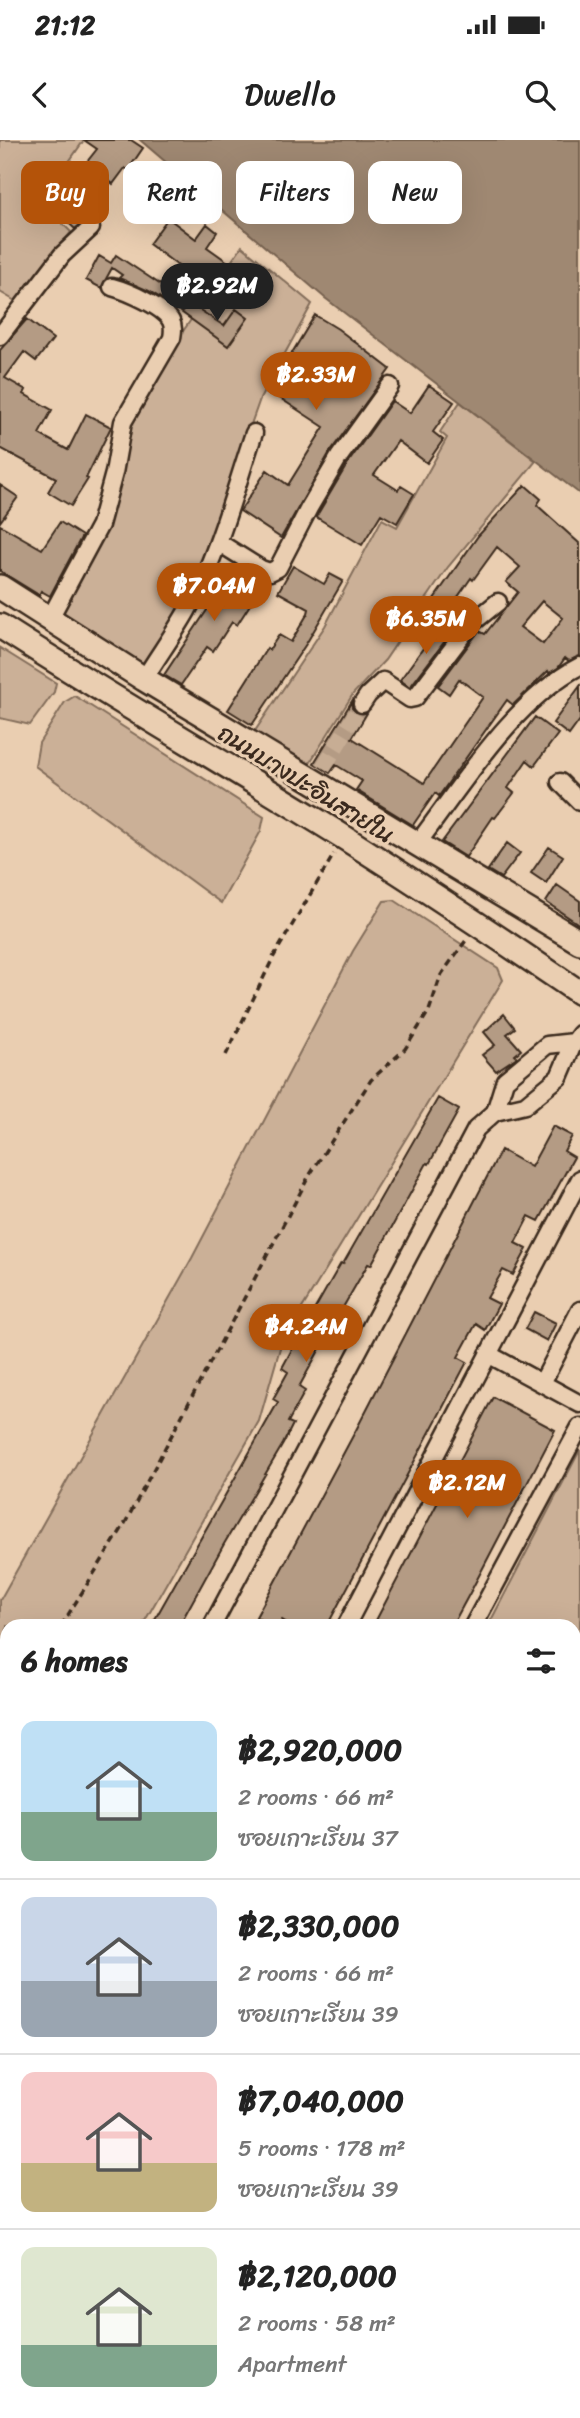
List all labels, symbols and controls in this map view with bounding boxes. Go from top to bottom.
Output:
text: 21:12 [35,2,95,48]
text: Dwello [244,66,336,123]
icon: back [21,76,59,114]
icon: search [521,76,559,114]
chip: Buy [21,161,109,224]
chip: Rent [123,161,222,224]
chip: Filters [236,161,354,224]
chip: New [368,161,462,224]
pin: ฿2.92M [160,264,274,323]
text: ฿2.92M [176,265,258,306]
pin: ฿2.33M [259,352,373,412]
text: ฿2.33M [277,354,355,395]
pin: ฿7.04M [157,564,271,623]
text: ฿7.04M [173,565,255,606]
pin: ฿6.35M [369,596,483,656]
text: ฿6.35M [386,598,466,639]
street label: ถนนบางปะอินสายใน [209,713,403,855]
pin: ฿4.24M [249,1304,363,1364]
text: ฿4.24M [265,1306,347,1347]
pin: ฿2.12M [410,1460,524,1520]
text: ฿2.12M [429,1462,505,1503]
text: 6 homes [21,1634,128,1688]
icon: filters [522,1642,560,1680]
text: ฿2,920,000 [238,1723,402,1777]
icon: home [77,1749,161,1833]
text: 2 rooms · 66 m² [238,1777,394,1818]
text: ซอยเกาะเรียน 37 [238,1818,398,1859]
text: ฿2,330,000 [238,1899,399,1953]
icon: home [77,1925,161,2009]
text: 2 rooms · 66 m² [238,1953,394,1994]
text: ซอยเกาะเรียน 39 [238,1994,399,2035]
text: ฿7,040,000 [238,2074,404,2128]
icon: home [77,2100,161,2184]
text: 5 rooms · 178 m² [238,2128,406,2169]
text: ซอยเกาะเรียน 39 [238,2169,399,2210]
text: ฿2,120,000 [238,2249,397,2303]
icon: home [77,2275,161,2359]
text: 2 rooms · 58 m² [238,2303,396,2344]
text: Apartment [238,2344,347,2385]

